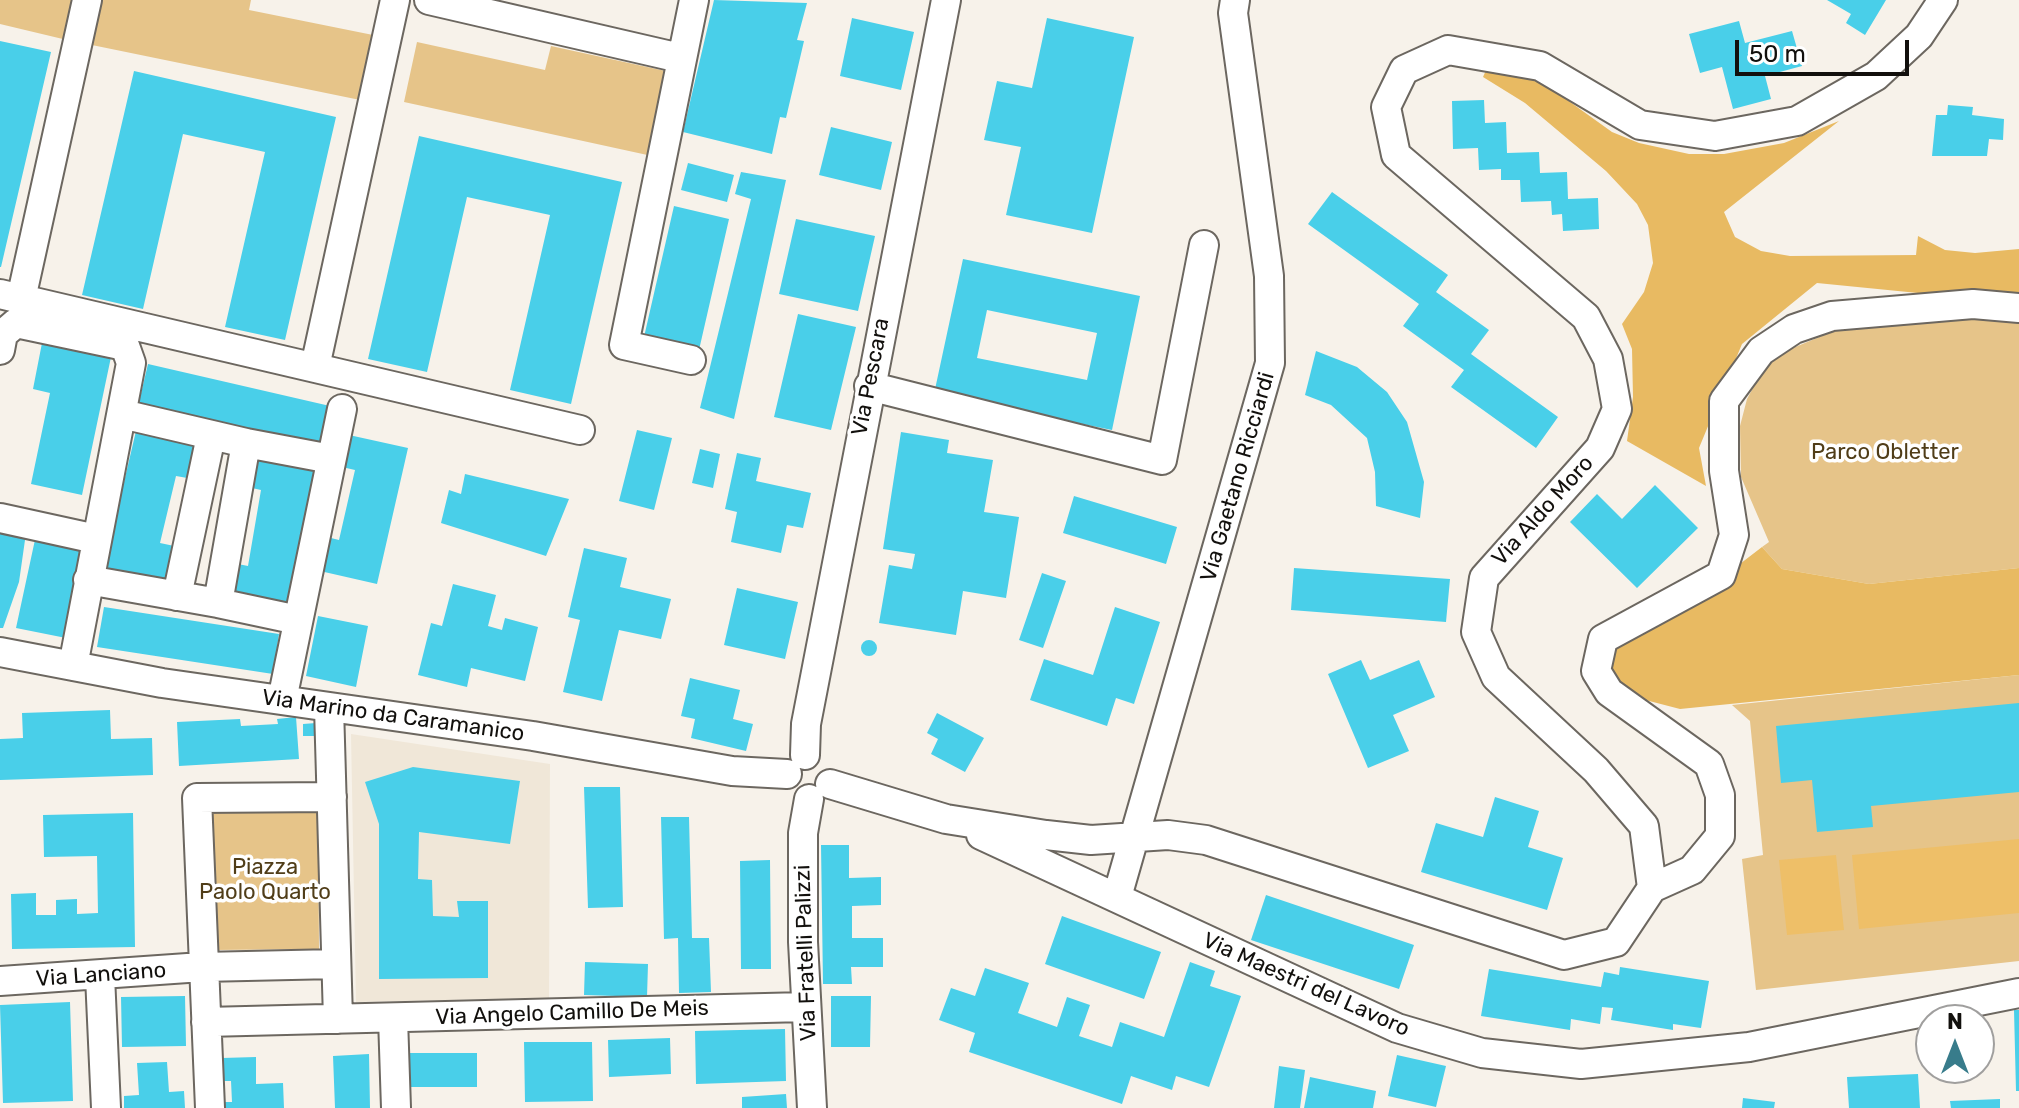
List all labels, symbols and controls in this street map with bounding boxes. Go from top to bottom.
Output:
scale bar [1739,24,1913,74]
text: 50 m [1749,40,1806,68]
street label: Via Pescara [847,316,895,438]
street label: Via Gaetano Ricciardi [1195,369,1281,585]
park label: Parco Obletter [1811,440,1959,466]
street label: Via Aldo Moro [1487,450,1599,572]
street label: Via Marino da Caramanico [260,685,526,747]
park label: Piazza Paolo Quarto [199,855,331,906]
street label: Via Fratelli Palizzi [790,864,822,1042]
street label: Via Maestri del Lavoro [1198,927,1414,1043]
street label: Via Lanciano [35,957,167,993]
street label: Via Angelo Camillo De Meis [435,995,709,1031]
north arrow [1915,1004,1995,1084]
text: N [1947,1008,1963,1035]

